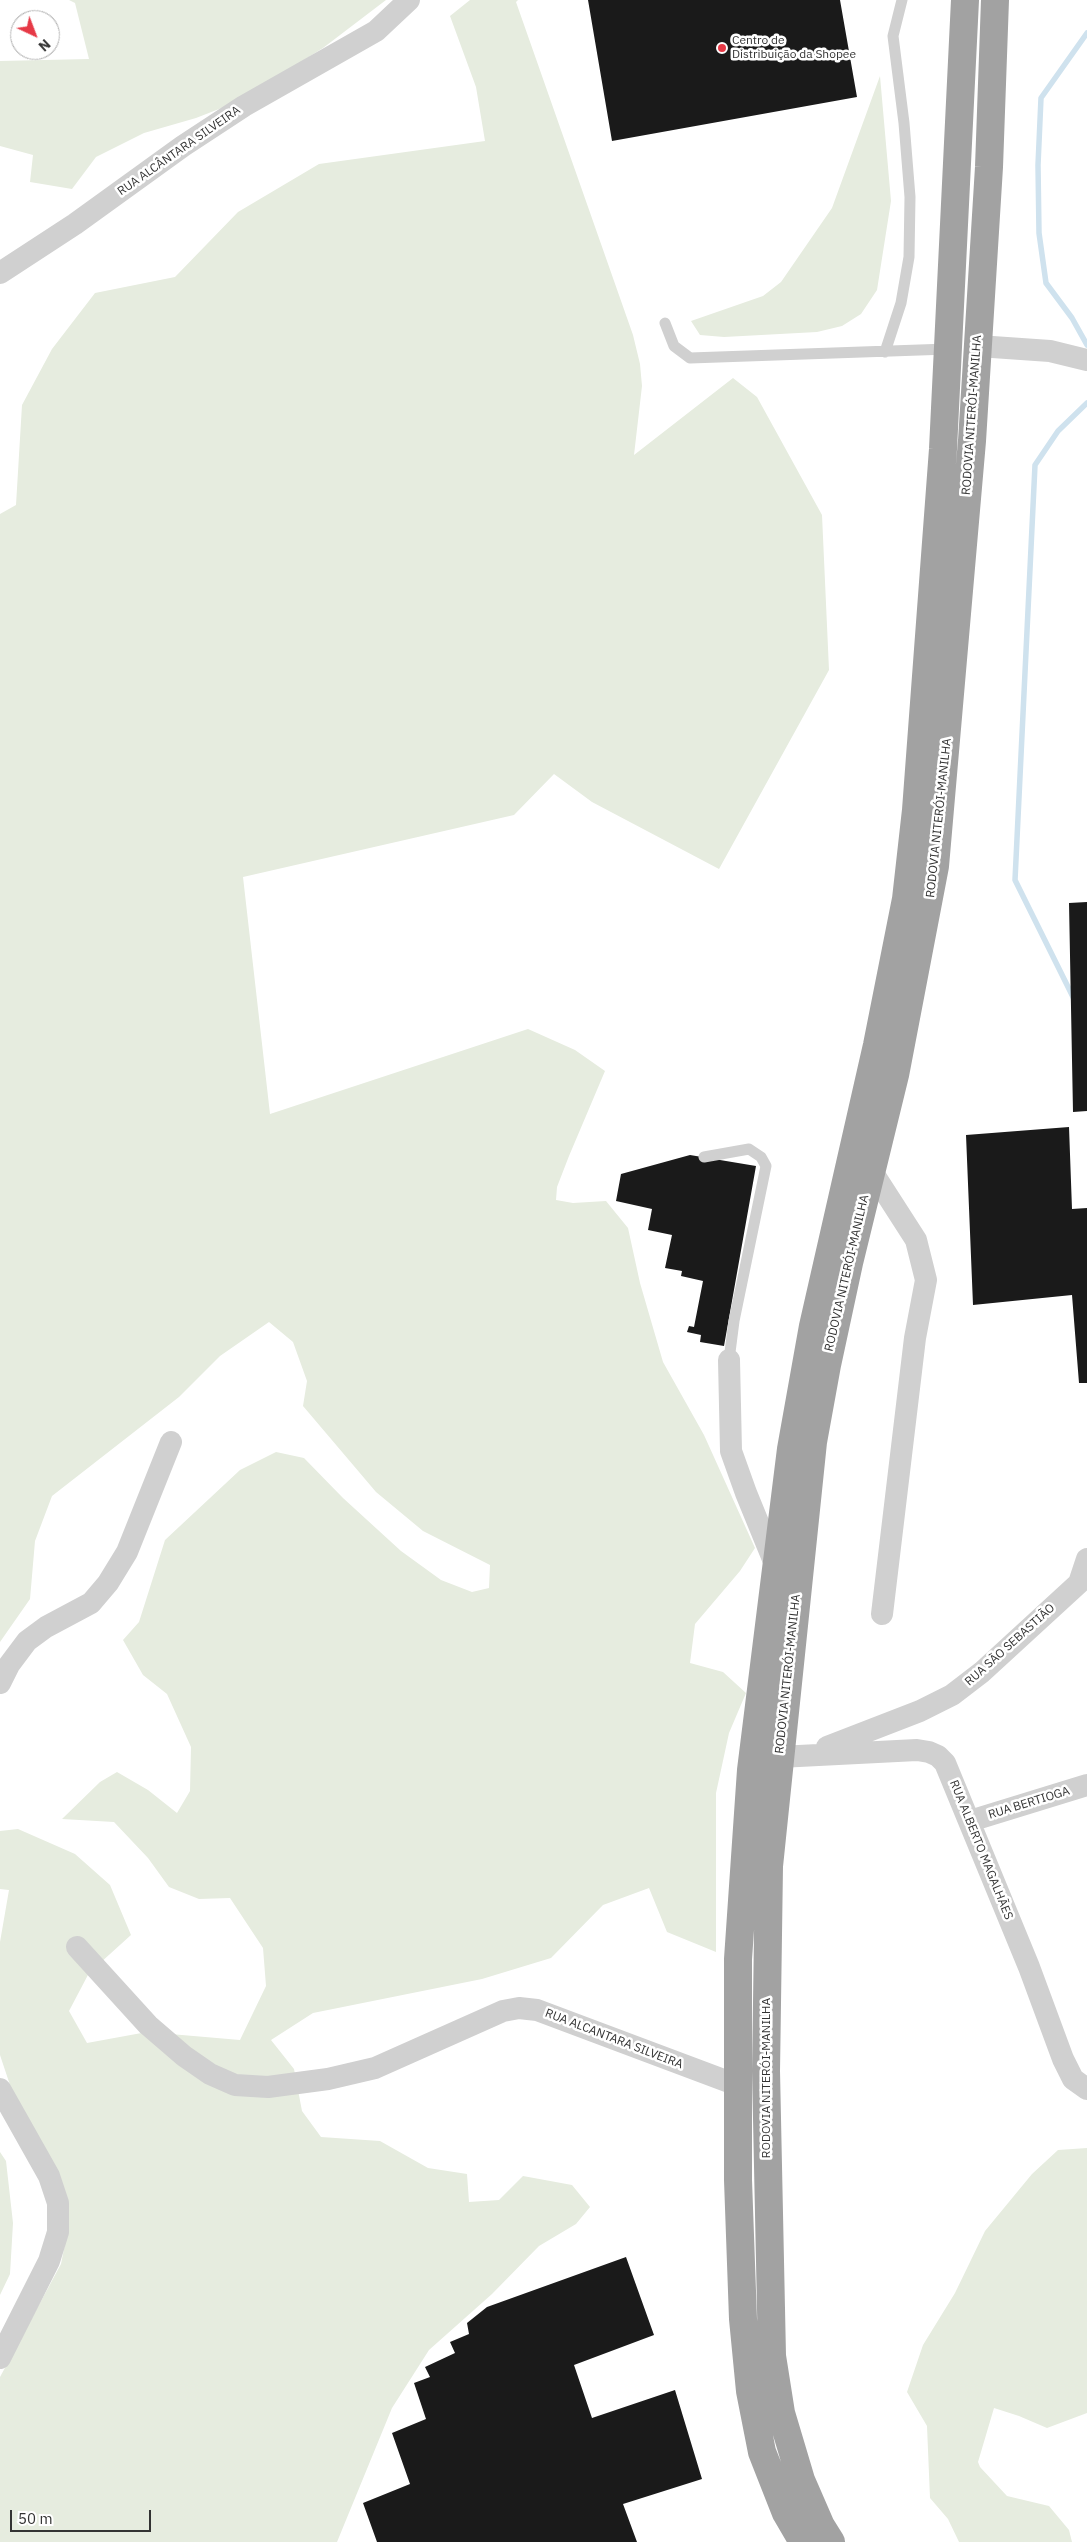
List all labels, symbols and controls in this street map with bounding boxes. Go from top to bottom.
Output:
north arrow [10,10,60,60]
place label: Centro de Distribuição da Shopee [732,34,856,62]
text: N [35,35,54,55]
marker: Centro de Distribuição da Shopee [716,42,728,54]
street label: RUA ALCÂNTARA SILVEIRA [115,103,243,199]
street label: RODOVIA NITERÓI-MANILHA [959,335,985,495]
street label: RODOVIA NITERÓI-MANILHA [923,738,955,898]
street label: RODOVIA NITERÓI-MANILHA [822,1193,872,1353]
street label: RODOVIA NITERÓI-MANILHA [772,1594,804,1754]
street label: RUA SÃO SEBASTIÃO [962,1601,1058,1689]
street label: RUA ALBERTO MAGALHÃES [946,1778,1016,1922]
street label: RUA BERTIOGA [987,1784,1071,1822]
street label: RODOVIA NITERÓI-MANILHA [760,1998,774,2158]
street label: RUA ALCANTARA SILVEIRA [543,2006,685,2072]
scale bar [12,2500,154,2532]
text: 50 m [18,2509,53,2528]

